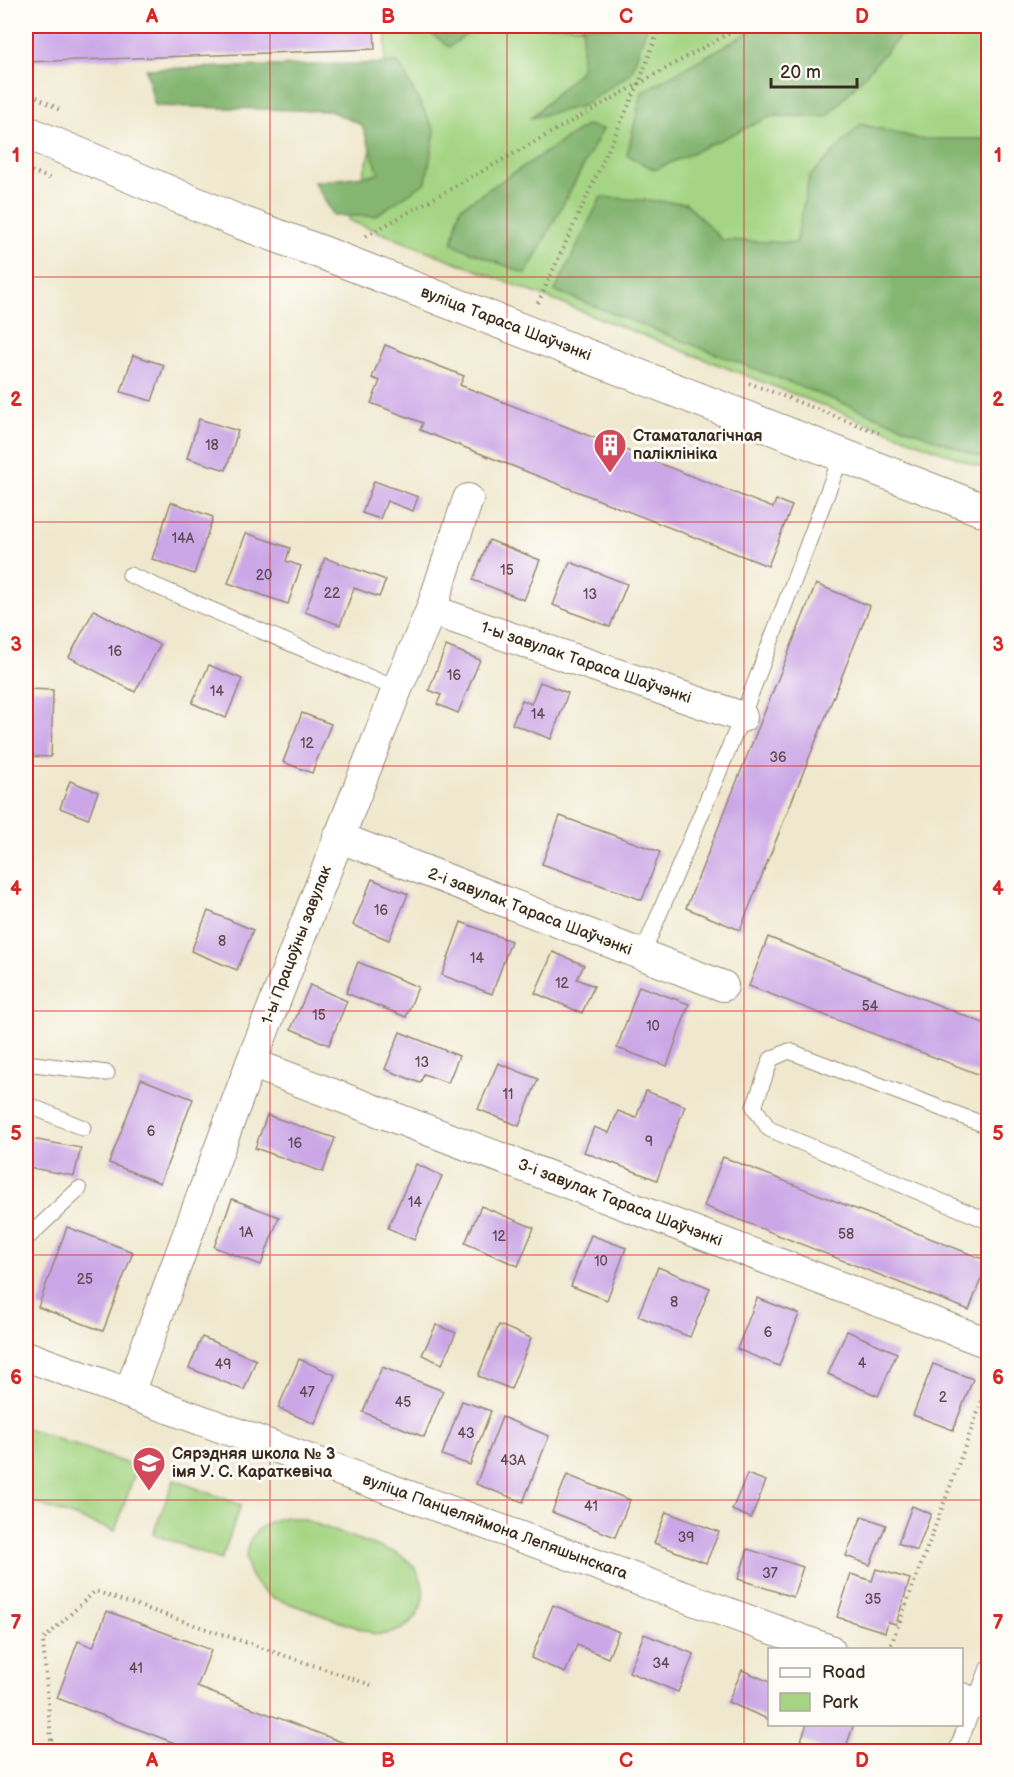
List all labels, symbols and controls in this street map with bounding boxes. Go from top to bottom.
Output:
text: A [145,5,159,29]
text: B [381,5,395,29]
text: C [619,5,633,29]
text: D [855,5,869,29]
scale bar [771,51,856,89]
text: 20 m [780,62,821,83]
text: 1 [12,144,20,168]
text: 1 [994,144,1002,168]
street label: вуліца Тараса Шаўчэнкі [418,283,594,365]
text: 2 [10,388,22,412]
text: 2 [992,388,1004,412]
building icon: Стаматалагічная паліклініка [592,427,628,474]
place label: Стаматалагічная паліклініка [633,427,763,464]
house number: 18 [205,437,219,454]
house number: 14А [172,530,195,547]
house number: 15 [500,562,514,579]
house number: 20 [256,567,272,584]
house number: 22 [324,585,341,602]
house number: 13 [583,586,597,603]
street label: 1-ы завулак Тараса Шаўчэнкі [478,618,694,708]
text: 3 [10,633,22,657]
text: 3 [992,633,1004,657]
house number: 16 [108,643,122,660]
house number: 16 [447,667,461,684]
house number: 14 [210,683,224,700]
house number: 14 [531,706,545,723]
house number: 12 [300,735,315,752]
house number: 36 [769,749,787,766]
street label: 1-ы Працоўны завулак [258,863,336,1027]
street label: 2-і завулак Тараса Шаўчэнкі [425,864,635,960]
text: 4 [10,877,22,901]
text: 4 [992,877,1004,901]
house number: 16 [374,902,388,919]
house number: 8 [218,933,226,950]
house number: 14 [470,950,484,967]
house number: 12 [555,975,570,992]
house number: 54 [862,998,879,1015]
house number: 15 [312,1007,326,1024]
house number: 10 [646,1018,660,1035]
house number: 13 [415,1054,429,1071]
house number: 11 [503,1086,513,1103]
text: 5 [10,1122,22,1146]
text: 5 [992,1122,1004,1146]
house number: 6 [147,1123,156,1140]
house number: 9 [645,1133,653,1150]
house number: 16 [288,1135,302,1152]
street label: 3-і завулак Тараса Шаўчэнкі [515,1155,725,1251]
house number: 14 [408,1194,422,1211]
house number: 1А [239,1224,253,1241]
house number: 58 [838,1226,854,1243]
house number: 12 [492,1228,507,1245]
house number: 10 [594,1253,608,1270]
house number: 25 [77,1271,93,1288]
house number: 8 [670,1294,678,1311]
house number: 6 [764,1324,773,1341]
house number: 4 [858,1355,867,1372]
house number: 49 [215,1356,231,1373]
text: 6 [10,1366,22,1390]
text: 6 [992,1366,1004,1390]
house number: 47 [299,1384,315,1401]
house number: 2 [939,1389,948,1406]
house number: 45 [395,1394,411,1411]
house number: 43 [457,1425,475,1442]
school or university icon: Сярэдняя школа № 3 імя У. С. Караткевіча [131,1445,167,1492]
place label: Сярэдняя школа № 3 імя У. С. Караткевіча [172,1445,335,1482]
house number: 43А [500,1452,526,1469]
street label: вуліца Панцеляймона Лепяшынскага [360,1470,631,1584]
house number: 41 [584,1498,598,1515]
house number: 39 [678,1529,694,1546]
house number: 37 [762,1565,778,1582]
house number: 35 [865,1591,881,1608]
text: 7 [10,1611,22,1635]
text: 7 [992,1611,1004,1635]
legend [768,1648,963,1726]
house number: 34 [652,1655,670,1672]
house number: 41 [129,1660,143,1677]
text: Road [822,1662,866,1683]
text: Park [822,1692,858,1713]
text: A [145,1749,159,1773]
text: B [381,1749,395,1773]
text: C [619,1749,633,1773]
text: D [855,1749,869,1773]

